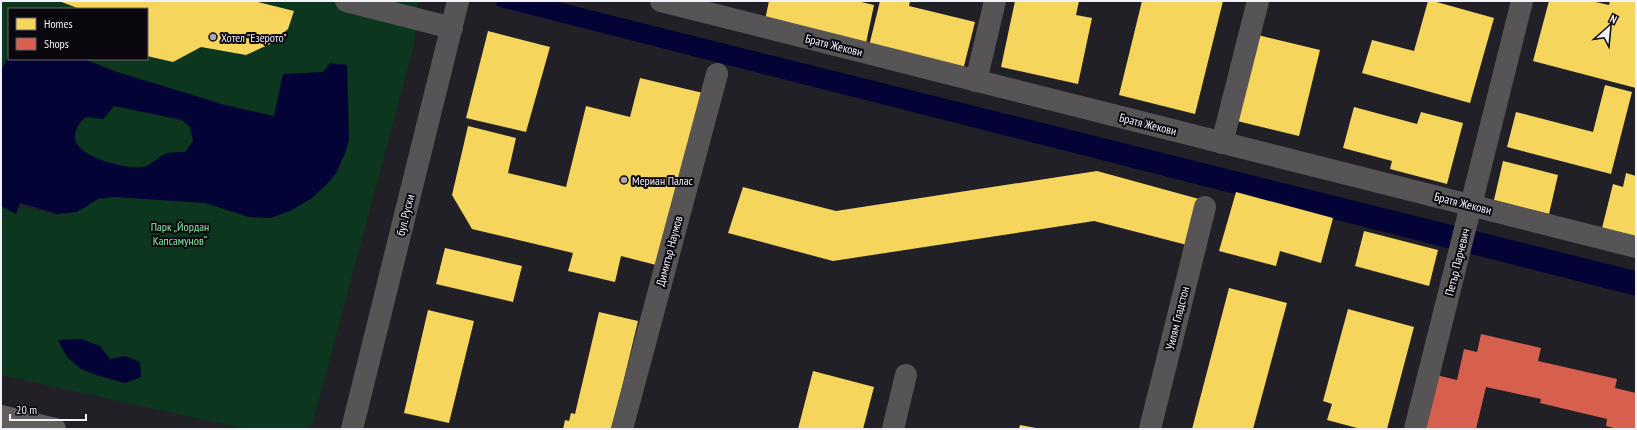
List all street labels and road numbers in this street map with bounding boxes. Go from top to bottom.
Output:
street label: Братя Жекови [804,31,864,59]
street label: Братя Жекови [1118,110,1178,138]
street label: Братя Жекови [1433,189,1493,217]
street label: бул. Руски [393,193,417,237]
street label: Димитър Наумов [652,214,686,288]
street label: Петър Парчевич [1441,227,1473,297]
street label: Уилям Гладстон [1162,285,1192,351]

